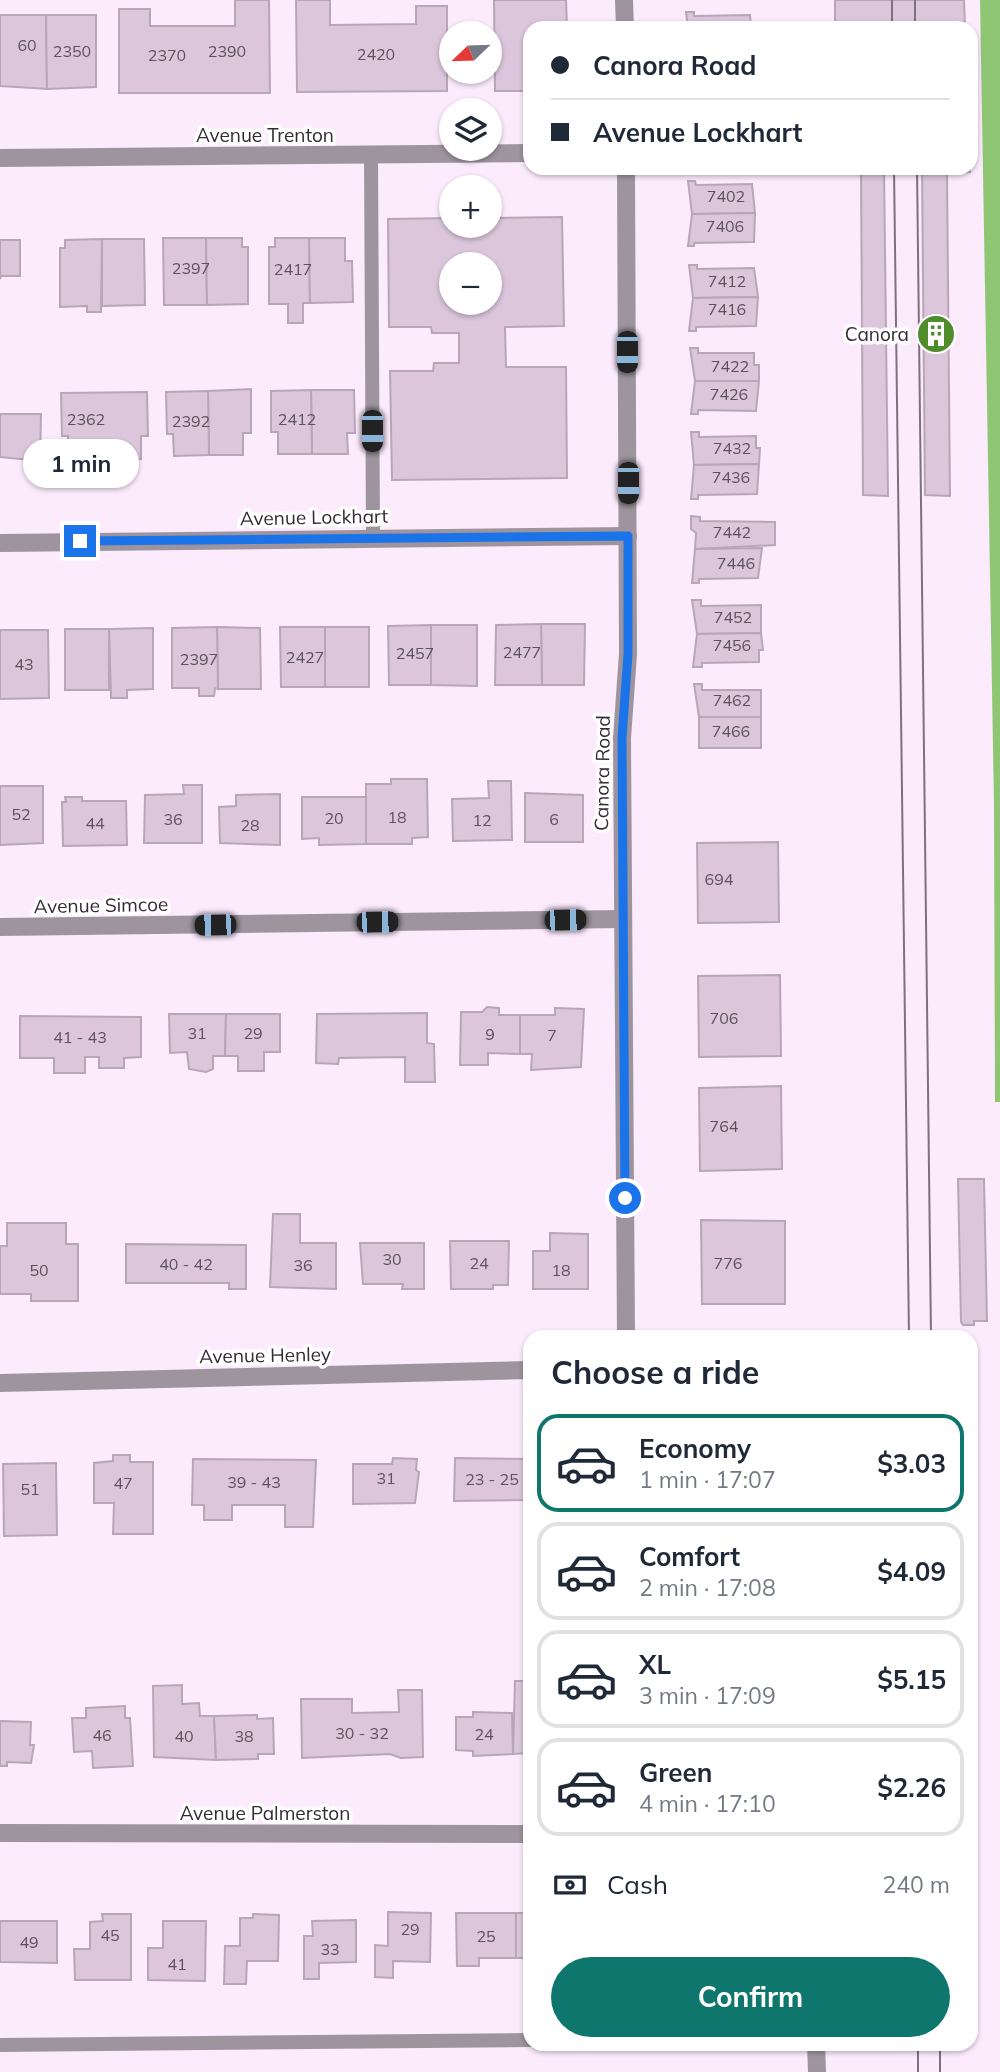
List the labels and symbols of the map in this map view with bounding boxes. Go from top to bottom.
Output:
north arrow [439,21,502,84]
house number: 60 [17,35,37,55]
house number: 2350 [53,41,91,61]
house number: 2390 [208,41,246,61]
house number: 2420 [357,44,395,64]
house number: 2370 [148,45,186,65]
street label: Avenue Trenton [196,123,334,147]
house number: 7402 [707,186,745,206]
house number: 7406 [706,216,744,236]
house number: 2397 [172,258,210,278]
house number: 2417 [274,259,312,279]
house number: 7412 [708,271,746,291]
house number: 7416 [708,299,746,319]
building icon: Canora [915,313,957,355]
place label: Canora [845,322,909,346]
car [617,331,638,373]
house number: 7422 [711,356,749,376]
house number: 7426 [710,384,748,404]
house number: 2362 [67,409,105,429]
house number: 2412 [278,409,316,429]
car [362,410,383,452]
house number: 2392 [172,411,210,431]
house number: 7432 [713,438,751,458]
callout: 1 min [22,440,138,489]
car [618,462,639,504]
house number: 7436 [712,467,750,487]
street label: Avenue Lockhart [240,504,389,530]
house number: 7442 [713,522,751,542]
route end [64,525,96,557]
house number: 7446 [717,553,755,573]
house number: 7452 [714,607,752,627]
house number: 7456 [713,635,751,655]
house number: 2477 [503,642,541,662]
house number: 2457 [396,643,434,663]
house number: 2427 [286,647,324,667]
house number: 2397 [180,649,218,669]
house number: 43 [14,654,34,674]
house number: 7462 [713,690,751,710]
street label: Canora Road [589,715,615,831]
house number: 7466 [712,721,750,741]
house number: 52 [11,804,31,824]
house number: 18 [387,807,407,827]
house number: 20 [324,808,344,828]
house number: 36 [163,809,183,829]
house number: 6 [549,809,559,829]
house number: 12 [472,810,492,830]
house number: 44 [85,813,105,833]
house number: 28 [240,815,260,835]
house number: 694 [705,869,734,889]
street label: Avenue Simcoe [34,892,168,918]
car [544,909,587,931]
car [356,911,399,933]
car [194,914,237,936]
house number: 706 [710,1008,738,1028]
house number: 31 [187,1023,207,1043]
house number: 29 [243,1023,263,1043]
house number: 9 [485,1024,495,1044]
house number: 7 [547,1025,557,1045]
house number: 41 - 43 [53,1027,107,1047]
house number: 764 [710,1116,739,1136]
route start [609,1182,641,1214]
house number: 30 [382,1249,402,1269]
house number: 24 [469,1253,489,1273]
house number: 776 [714,1253,742,1273]
house number: 40 - 42 [159,1254,213,1274]
house number: 36 [293,1255,313,1275]
house number: 50 [29,1260,49,1280]
house number: 18 [551,1260,571,1280]
street label: Avenue Henley [199,1342,331,1368]
house number: 31 [376,1468,396,1488]
house number: 23 - 25 [465,1469,519,1489]
house number: 39 - 43 [227,1472,281,1492]
house number: 47 [113,1473,133,1493]
house number: 51 [20,1479,40,1499]
house number: 30 - 32 [335,1723,389,1743]
house number: 24 [474,1724,494,1744]
house number: 46 [92,1725,112,1745]
house number: 40 [174,1726,194,1746]
house number: 38 [234,1726,254,1746]
street label: Avenue Palmerston [180,1801,350,1825]
house number: 29 [400,1919,420,1939]
house number: 45 [100,1925,120,1945]
house number: 25 [476,1926,496,1946]
house number: 49 [19,1932,39,1952]
house number: 33 [320,1939,340,1959]
house number: 41 [167,1954,187,1974]

